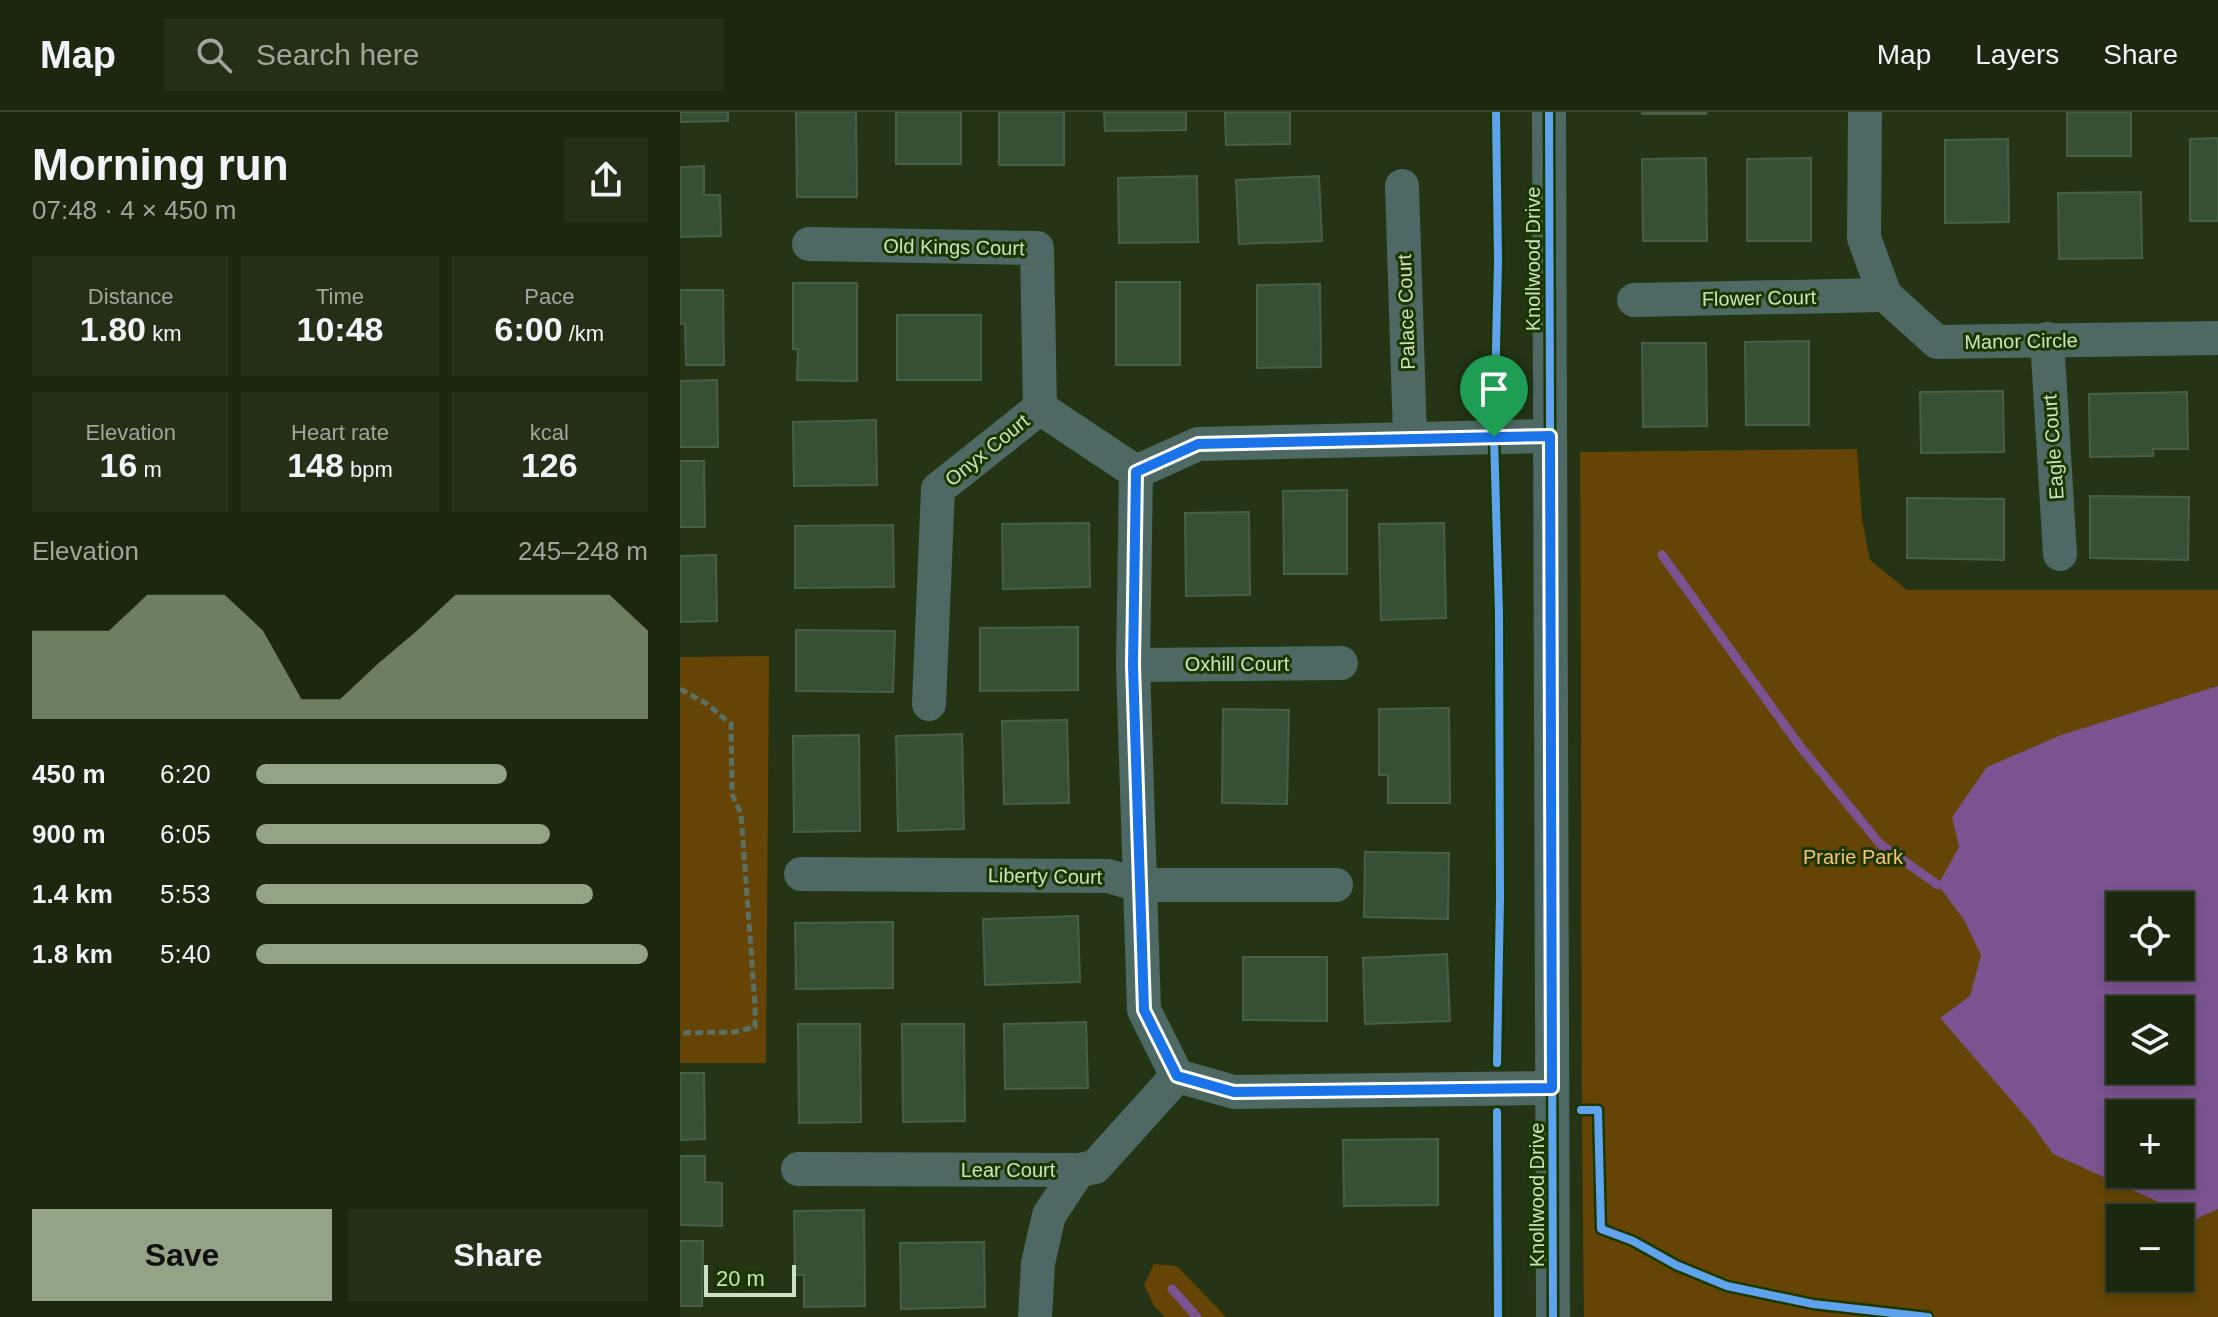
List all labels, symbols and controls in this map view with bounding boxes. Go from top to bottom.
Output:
search box [164,19,724,91]
icon: search [192,33,236,77]
text: Map [40,34,116,76]
text: Search here [256,38,419,71]
text: Map [1877,39,1931,70]
text: Layers [1975,39,2059,70]
text: Share [2103,39,2178,70]
button: share [564,138,648,222]
text: Morning run [32,140,289,189]
street label: Knollwood Drive [1522,187,1544,331]
text: 07:48 · 4 × 450 m [32,195,237,225]
street label: Old Kings Court [883,235,1025,259]
street label: Palace Court [1393,253,1419,370]
text: Distance [88,284,173,309]
text: Time [316,284,364,309]
text: Pace [524,284,574,309]
street label: Flower Court [1702,286,1817,310]
text: 1.80 [80,310,146,348]
text: 10:48 [297,310,383,348]
text: 6:00 [495,310,563,348]
text: km [146,321,181,346]
text: /km [563,321,604,346]
street label: Manor Circle [1964,329,2078,353]
pin [1460,355,1528,437]
icon: arrive [1472,367,1516,411]
street label: Eagle Court [2038,393,2068,500]
street label: Onyx Court [941,409,1034,490]
text: Elevation [85,420,176,445]
text: Heart rate [291,420,389,445]
text: kcal [530,420,569,445]
text: 16 [100,446,137,484]
text: 148 [287,446,344,484]
text: 126 [521,446,578,484]
text: m [137,457,162,482]
text: bpm [344,457,393,482]
text: Elevation [32,536,139,566]
text: 245–248 m [518,536,648,566]
street label: Oxhill Court [1185,653,1290,675]
text: 450 m [32,759,106,789]
text: 6:20 [160,759,211,789]
text: 900 m [32,819,106,849]
text: 6:05 [160,819,211,849]
park label: Prarie Park [1803,846,1904,868]
street label: Liberty Court [988,864,1103,888]
text: 1.4 km [32,879,113,909]
text: 5:53 [160,879,211,909]
map controls [2106,892,2194,1292]
button: locate [2106,892,2194,980]
text: 1.8 km [32,939,113,969]
text: 5:40 [160,939,211,969]
button: layers [2106,996,2194,1084]
button: + [2106,1100,2194,1188]
street label: Knollwood Drive [1526,1123,1548,1267]
street label: Lear Court [961,1159,1056,1181]
button: − [2106,1204,2194,1292]
button: Save [32,1209,332,1301]
button: Share [348,1209,648,1301]
scale bar [704,1261,796,1297]
text: 20 m [716,1266,765,1291]

